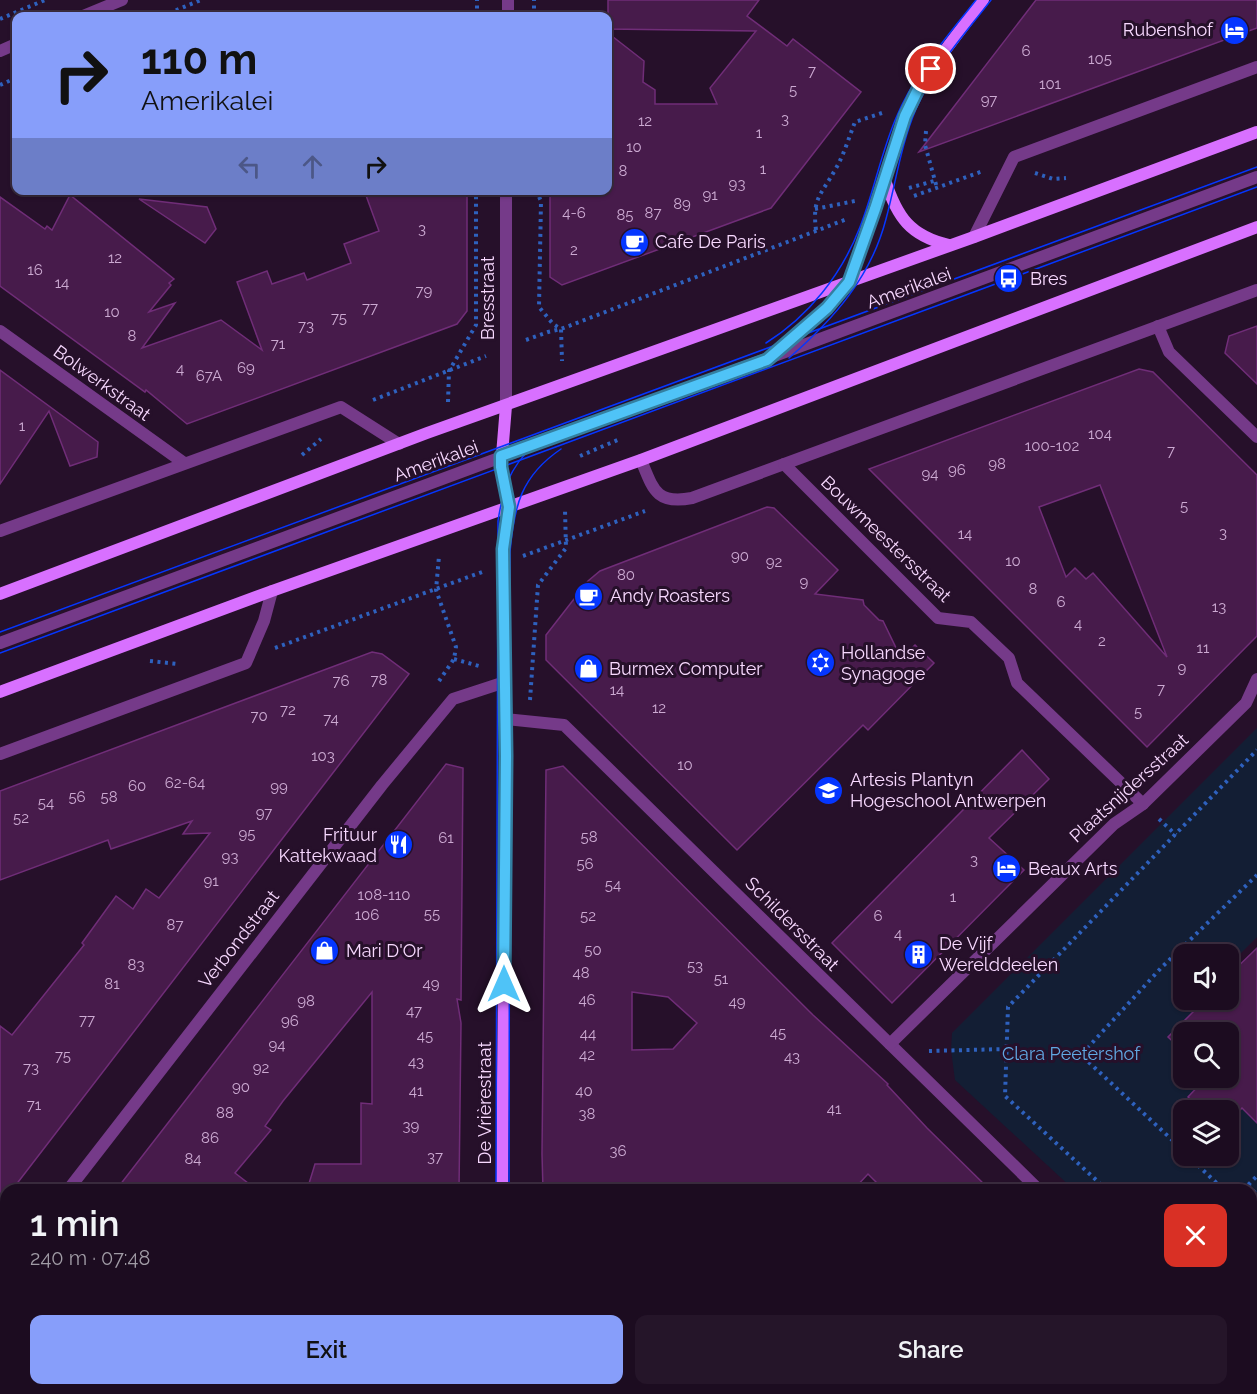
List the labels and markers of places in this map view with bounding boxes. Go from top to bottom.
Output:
hotel icon: Rubenshof [1218,14,1250,46]
place label: Rubenshof [1123,19,1214,40]
pin [905,43,956,94]
cafe icon: Cafe De Paris [618,226,650,258]
place label: Cafe De Paris [655,231,766,252]
bus stop icon: Bres [993,263,1025,295]
place label: Bres [1030,268,1068,289]
cafe icon: Andy Roasters [573,580,605,612]
place label: Andy Roasters [610,585,730,606]
place label: Hollandse Synagoge [841,642,926,684]
synagogue icon: Hollandse Synagoge [804,647,836,679]
shop icon: Burmex Computer [572,653,604,685]
place label: Burmex Computer [609,658,763,679]
place label: Artesis Plantyn Hogeschool Antwerpen [850,769,1046,811]
school or university icon: Artesis Plantyn Hogeschool Antwerpen [813,774,845,806]
place label: Frituur Kattekwaad [278,824,378,866]
restaurant icon: Frituur Kattekwaad [382,829,414,861]
hotel icon: Beaux Arts [991,853,1023,885]
place label: Beaux Arts [1028,858,1118,879]
place label: De Vijf Werelddeelen [939,933,1058,975]
shop icon: Mari D'Or [309,935,341,967]
building icon: De Vijf Werelddeelen [902,938,934,970]
place label: Mari D'Or [346,940,423,961]

